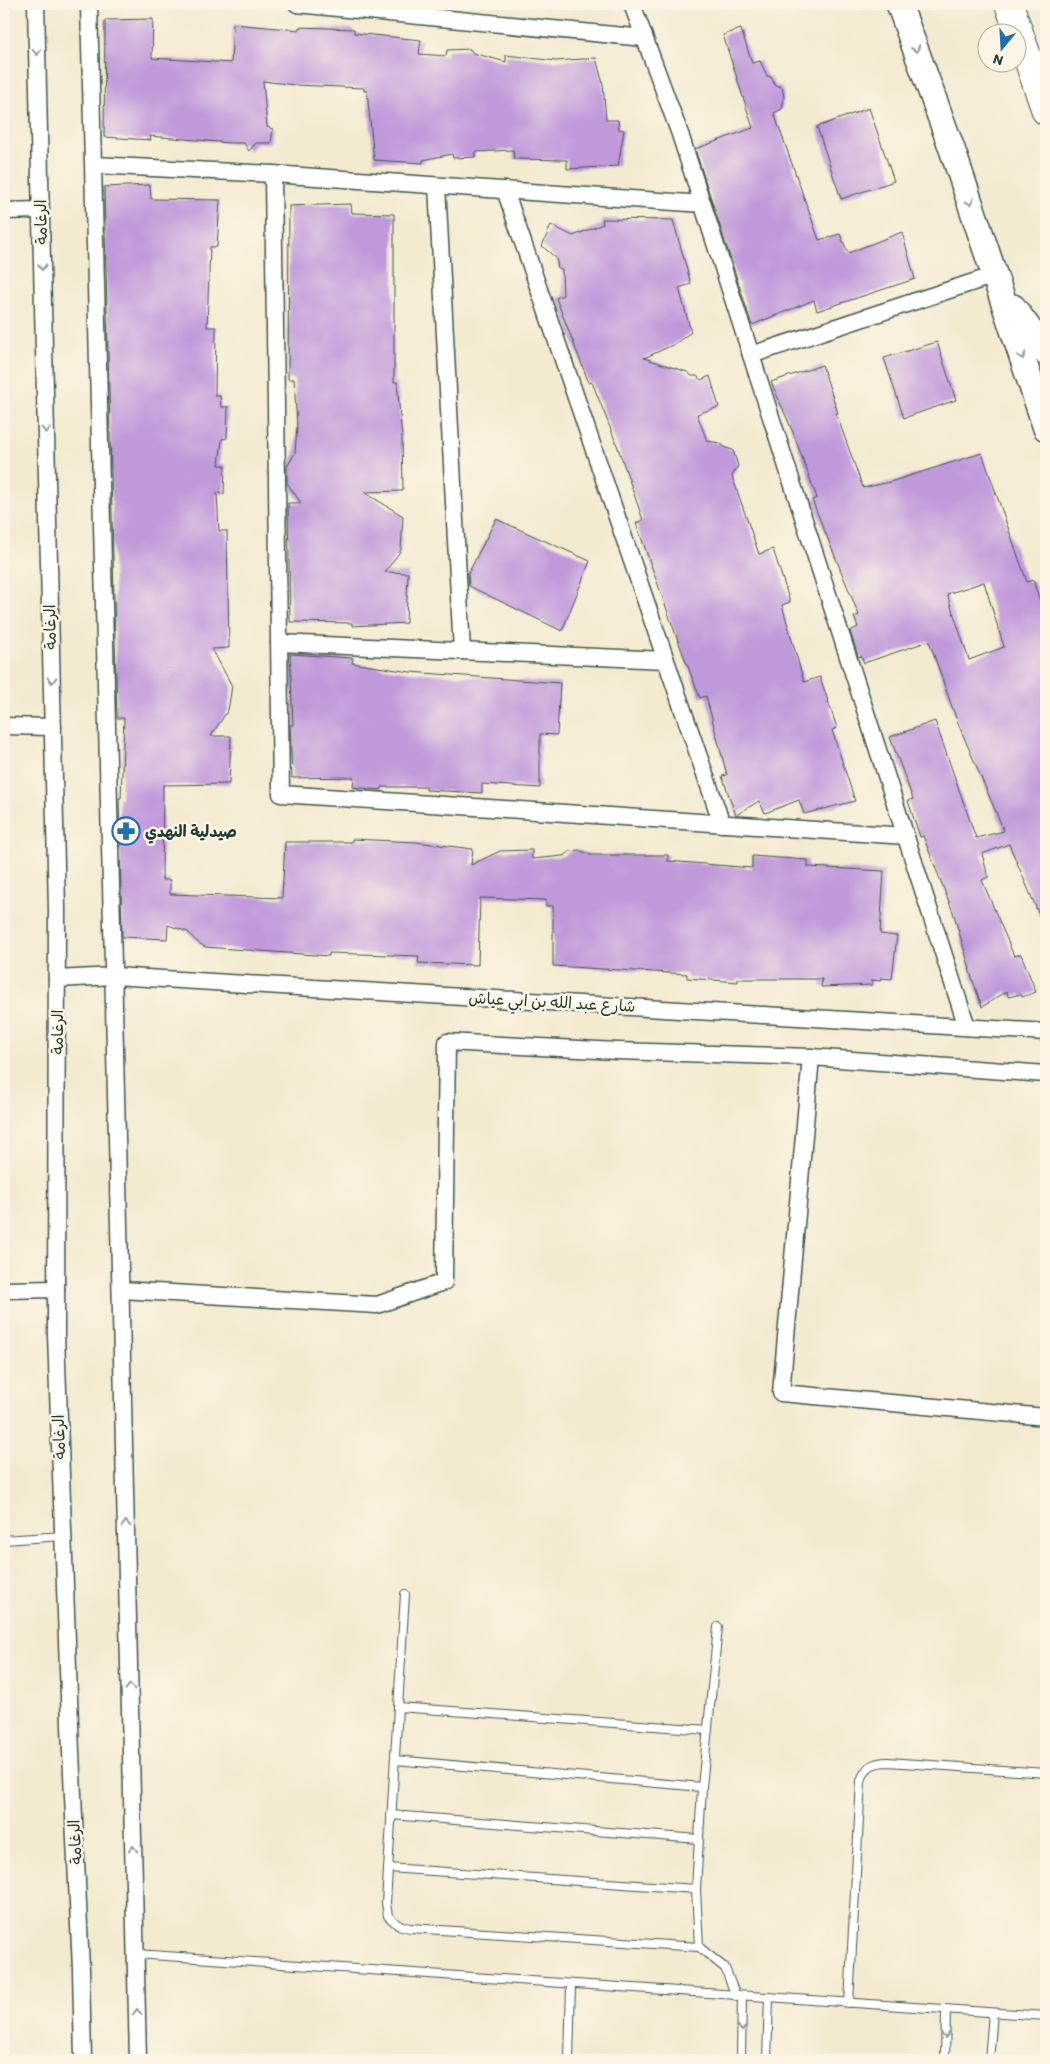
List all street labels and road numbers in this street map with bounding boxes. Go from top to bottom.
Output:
street label: الرغامة [31,199,51,245]
street label: الرغامة [40,604,60,650]
street label: شارع عبد الله بن ابي عياش [468,988,636,1021]
street label: الرغامة [48,1009,67,1055]
street label: الرغامة [49,1414,69,1460]
street label: الرغامة [64,1819,86,1865]

